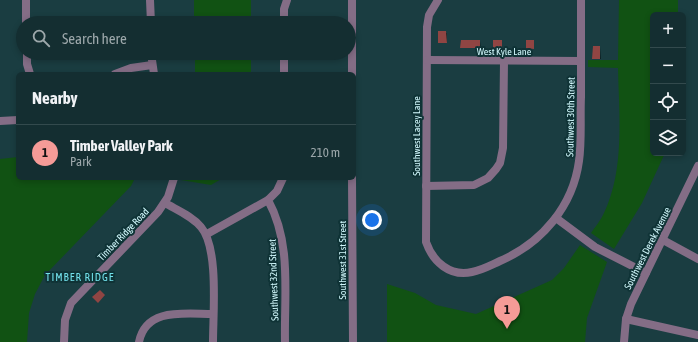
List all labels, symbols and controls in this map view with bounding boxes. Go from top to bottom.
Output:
map controls [650,12,686,156]
button: + [650,12,686,48]
search box [16,16,356,60]
icon: search [30,27,52,49]
text: Search here [62,30,127,47]
street label: West Kyle Lane [477,46,532,57]
button: − [650,48,686,84]
street label: Southwest 30th Street [564,77,577,157]
button: locate [650,84,686,120]
text: Nearby [32,88,78,108]
street label: Southwest Lacey Lane [411,96,422,176]
button: layers [650,120,686,156]
text: Timber Valley Park [70,137,173,154]
text: 1 [42,145,48,160]
text: 210 m [311,145,340,160]
text: Park [70,154,92,169]
street label: Southwest Derek Avenue [622,205,673,291]
street label: Timber Ridge Road [96,206,151,263]
your location [362,210,382,230]
street label: Southwest 31st Street [337,221,348,299]
street label: Southwest 32nd Street [267,239,280,321]
district label: TIMBER RIDGE [46,271,114,283]
pin: 1 [494,296,520,329]

